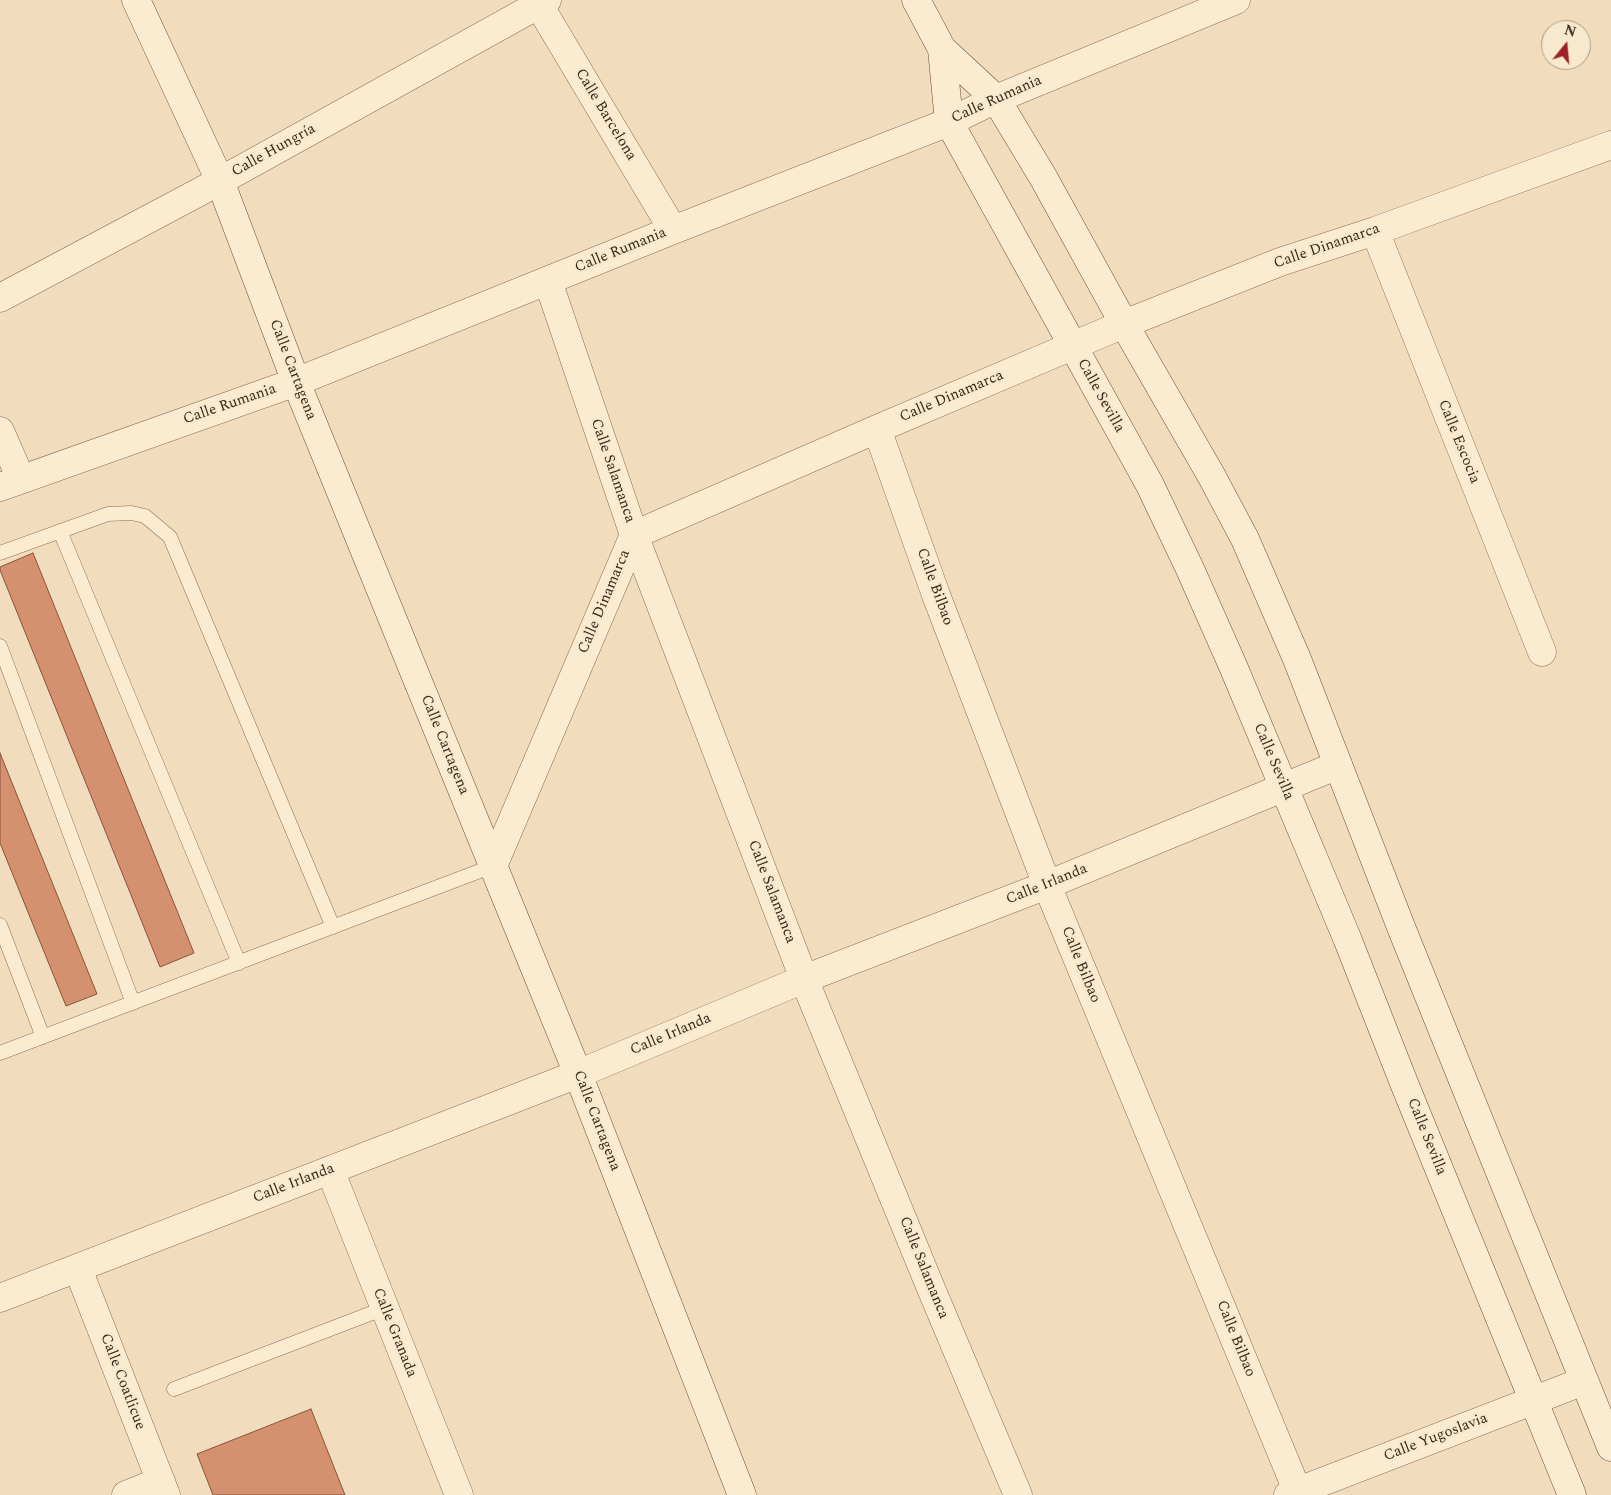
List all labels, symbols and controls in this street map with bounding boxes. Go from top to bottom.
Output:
text: N [1562,19,1579,43]
north arrow [1541,20,1591,70]
street label: Calle Barcelona [570,66,640,164]
street label: Calle Rumania [949,72,1045,128]
street label: Calle Hungría [229,121,319,181]
street label: Calle Dinamarca [1272,220,1382,274]
street label: Calle Rumania [573,224,669,278]
street label: Calle Cartagena [265,317,319,423]
street label: Calle Sevilla [1072,356,1128,436]
street label: Calle Dinamarca [897,367,1007,427]
street label: Calle Rumania [181,381,279,429]
street label: Calle Escocia [1433,397,1483,487]
street label: Calle Salamanca [586,417,638,525]
street label: Calle Bilbao [912,546,956,628]
street label: Calle Dinamarca [575,547,635,657]
street label: Calle Cartagena [416,692,472,798]
street label: Calle Sevilla [1249,721,1297,803]
street label: Calle Salamanca [743,838,799,946]
street label: Calle Irlanda [1004,861,1090,909]
street label: Calle Bilbao [1057,924,1103,1006]
street label: Calle Irlanda [628,1010,714,1060]
street label: Calle Cartagena [569,1068,623,1174]
street label: Calle Sevilla [1402,1096,1450,1178]
street label: Calle Irlanda [251,1160,337,1208]
street label: Calle Salamanca [894,1214,952,1322]
street label: Calle Granada [368,1286,420,1380]
street label: Calle Bilbao [1212,1298,1258,1380]
street label: Calle Coatlicue [95,1331,149,1433]
street label: Calle Yugoslavia [1381,1410,1491,1466]

